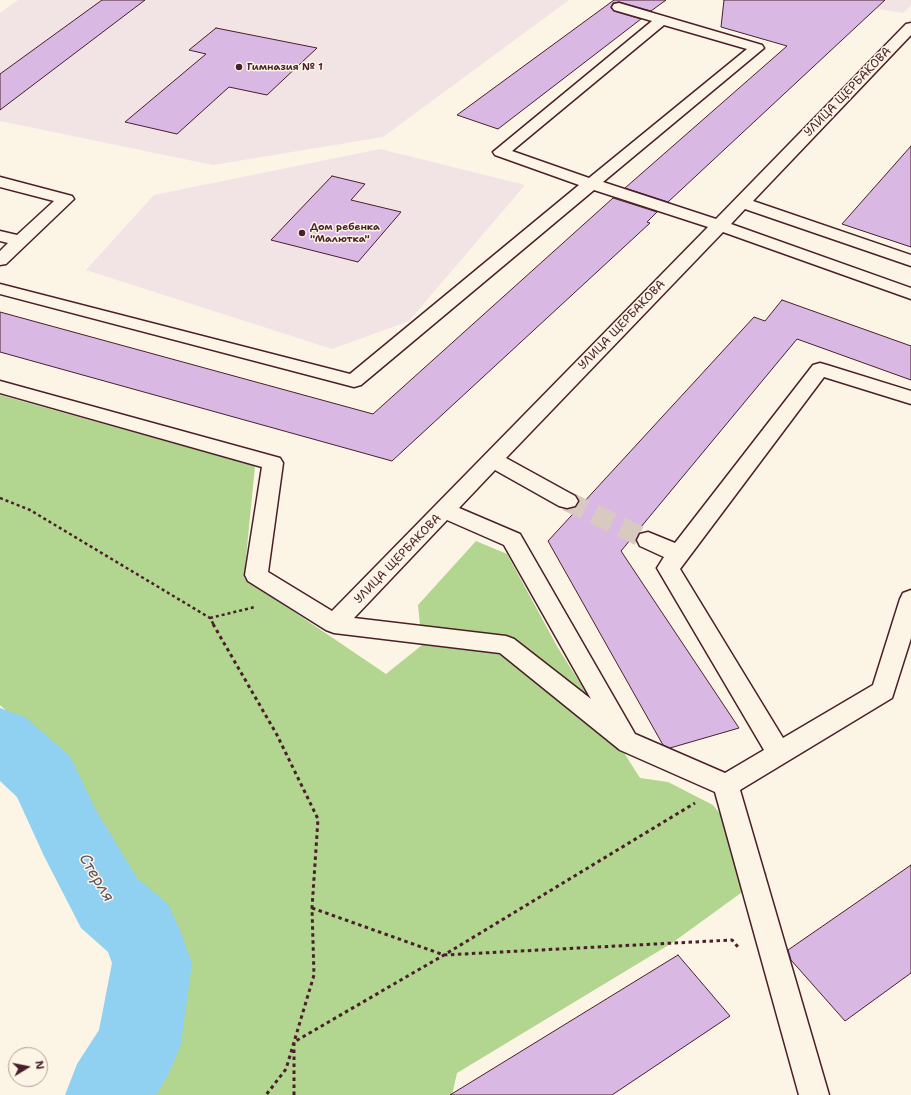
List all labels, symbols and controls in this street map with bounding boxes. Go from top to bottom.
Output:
street label: УЛИЦА ЩЕРБАКОВА [802,44,894,140]
place label: Гимназия № 1 [247,61,323,73]
marker: Гимназия № 1 [234,62,244,72]
place label: Дом ребенка "Малютка" [310,221,380,244]
marker: Дом ребенка "Малютка" [297,228,307,238]
street label: УЛИЦА ЩЕРБАКОВА [576,277,668,373]
street label: УЛИЦА ЩЕРБАКОВА [352,511,444,607]
water label: Стерля [74,851,118,905]
north arrow [8,1047,48,1087]
text: N [31,1059,47,1071]

